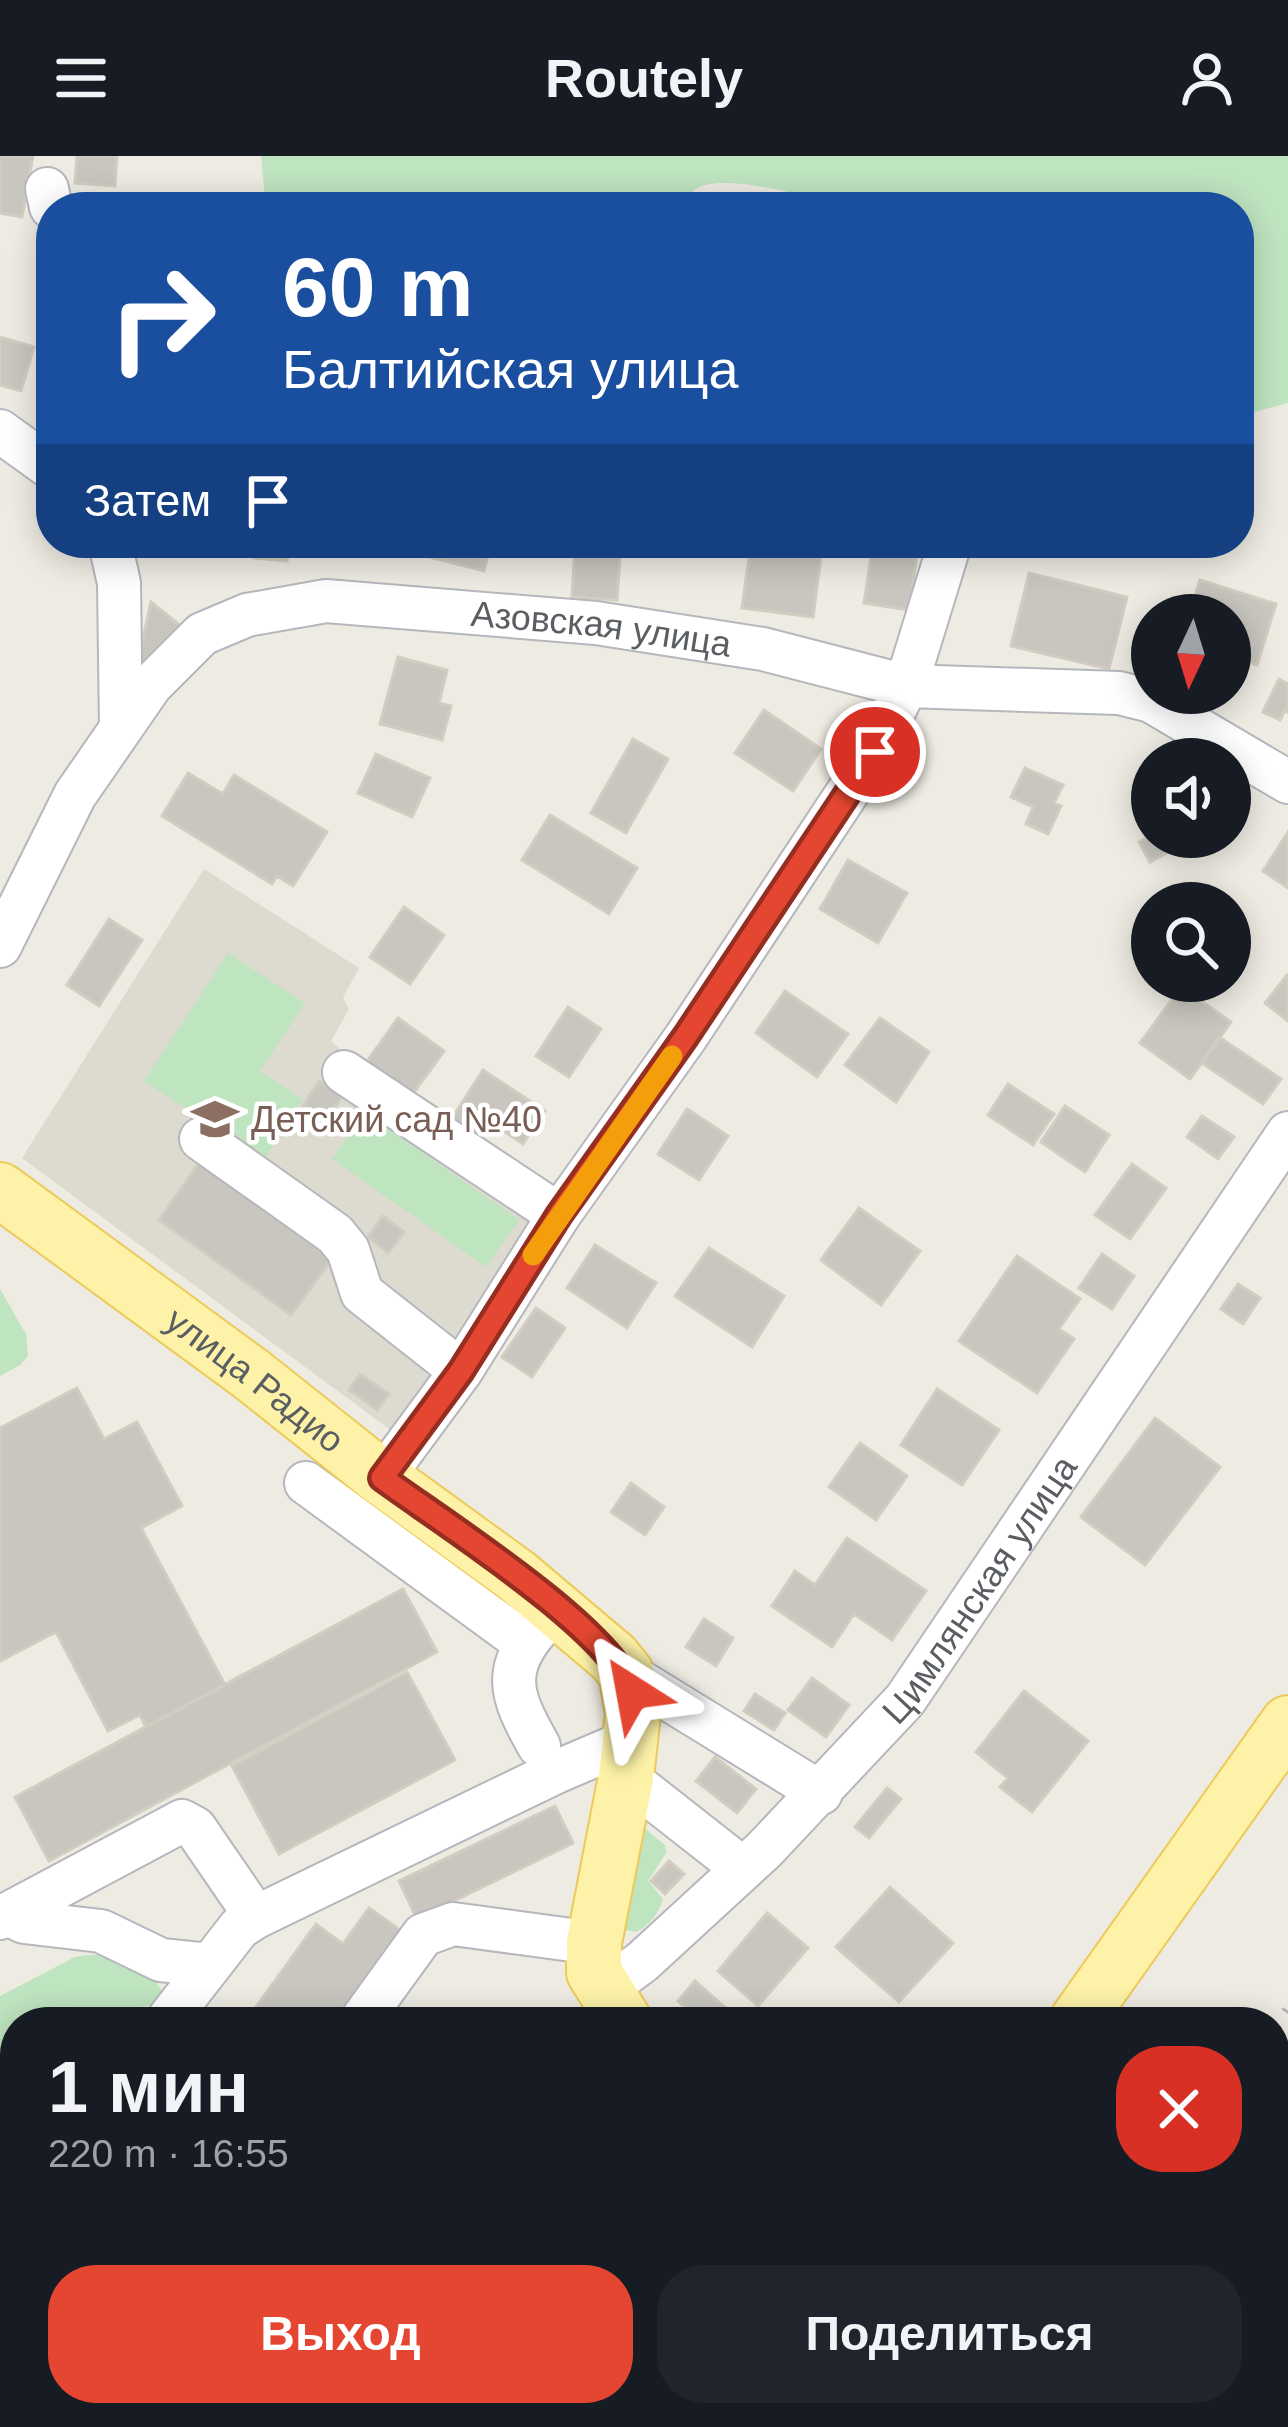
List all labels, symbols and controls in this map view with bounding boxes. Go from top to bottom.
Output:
icon: menu [48,45,114,111]
icon: person [1174,45,1240,111]
text: Routely [545,48,743,108]
icon: right [84,240,240,396]
text: 60 m [282,240,473,334]
text: Балтийская улица [282,339,739,399]
icon: arrive [235,468,301,534]
text: Затем [84,475,211,526]
street label: Азовская улица [469,593,735,665]
north arrow [1131,594,1251,714]
map controls [1131,594,1251,1002]
pin [824,701,926,803]
icon: arrive [842,719,908,785]
button: sound [1131,738,1251,858]
button: search [1131,882,1251,1002]
school or university icon: Детский сад №40 [190,1094,240,1144]
place label: Детский сад №40 [251,1099,542,1140]
street label: улица Радио [158,1299,352,1461]
street label: Цимлянская улица [874,1447,1086,1732]
position arrow [569,1629,695,1755]
button: close [1116,2046,1242,2172]
text: 1 мин [48,2047,249,2127]
text: 220 m · 16:55 [48,2132,289,2175]
button: Выход [48,2265,633,2403]
button: Поделиться [657,2265,1242,2403]

